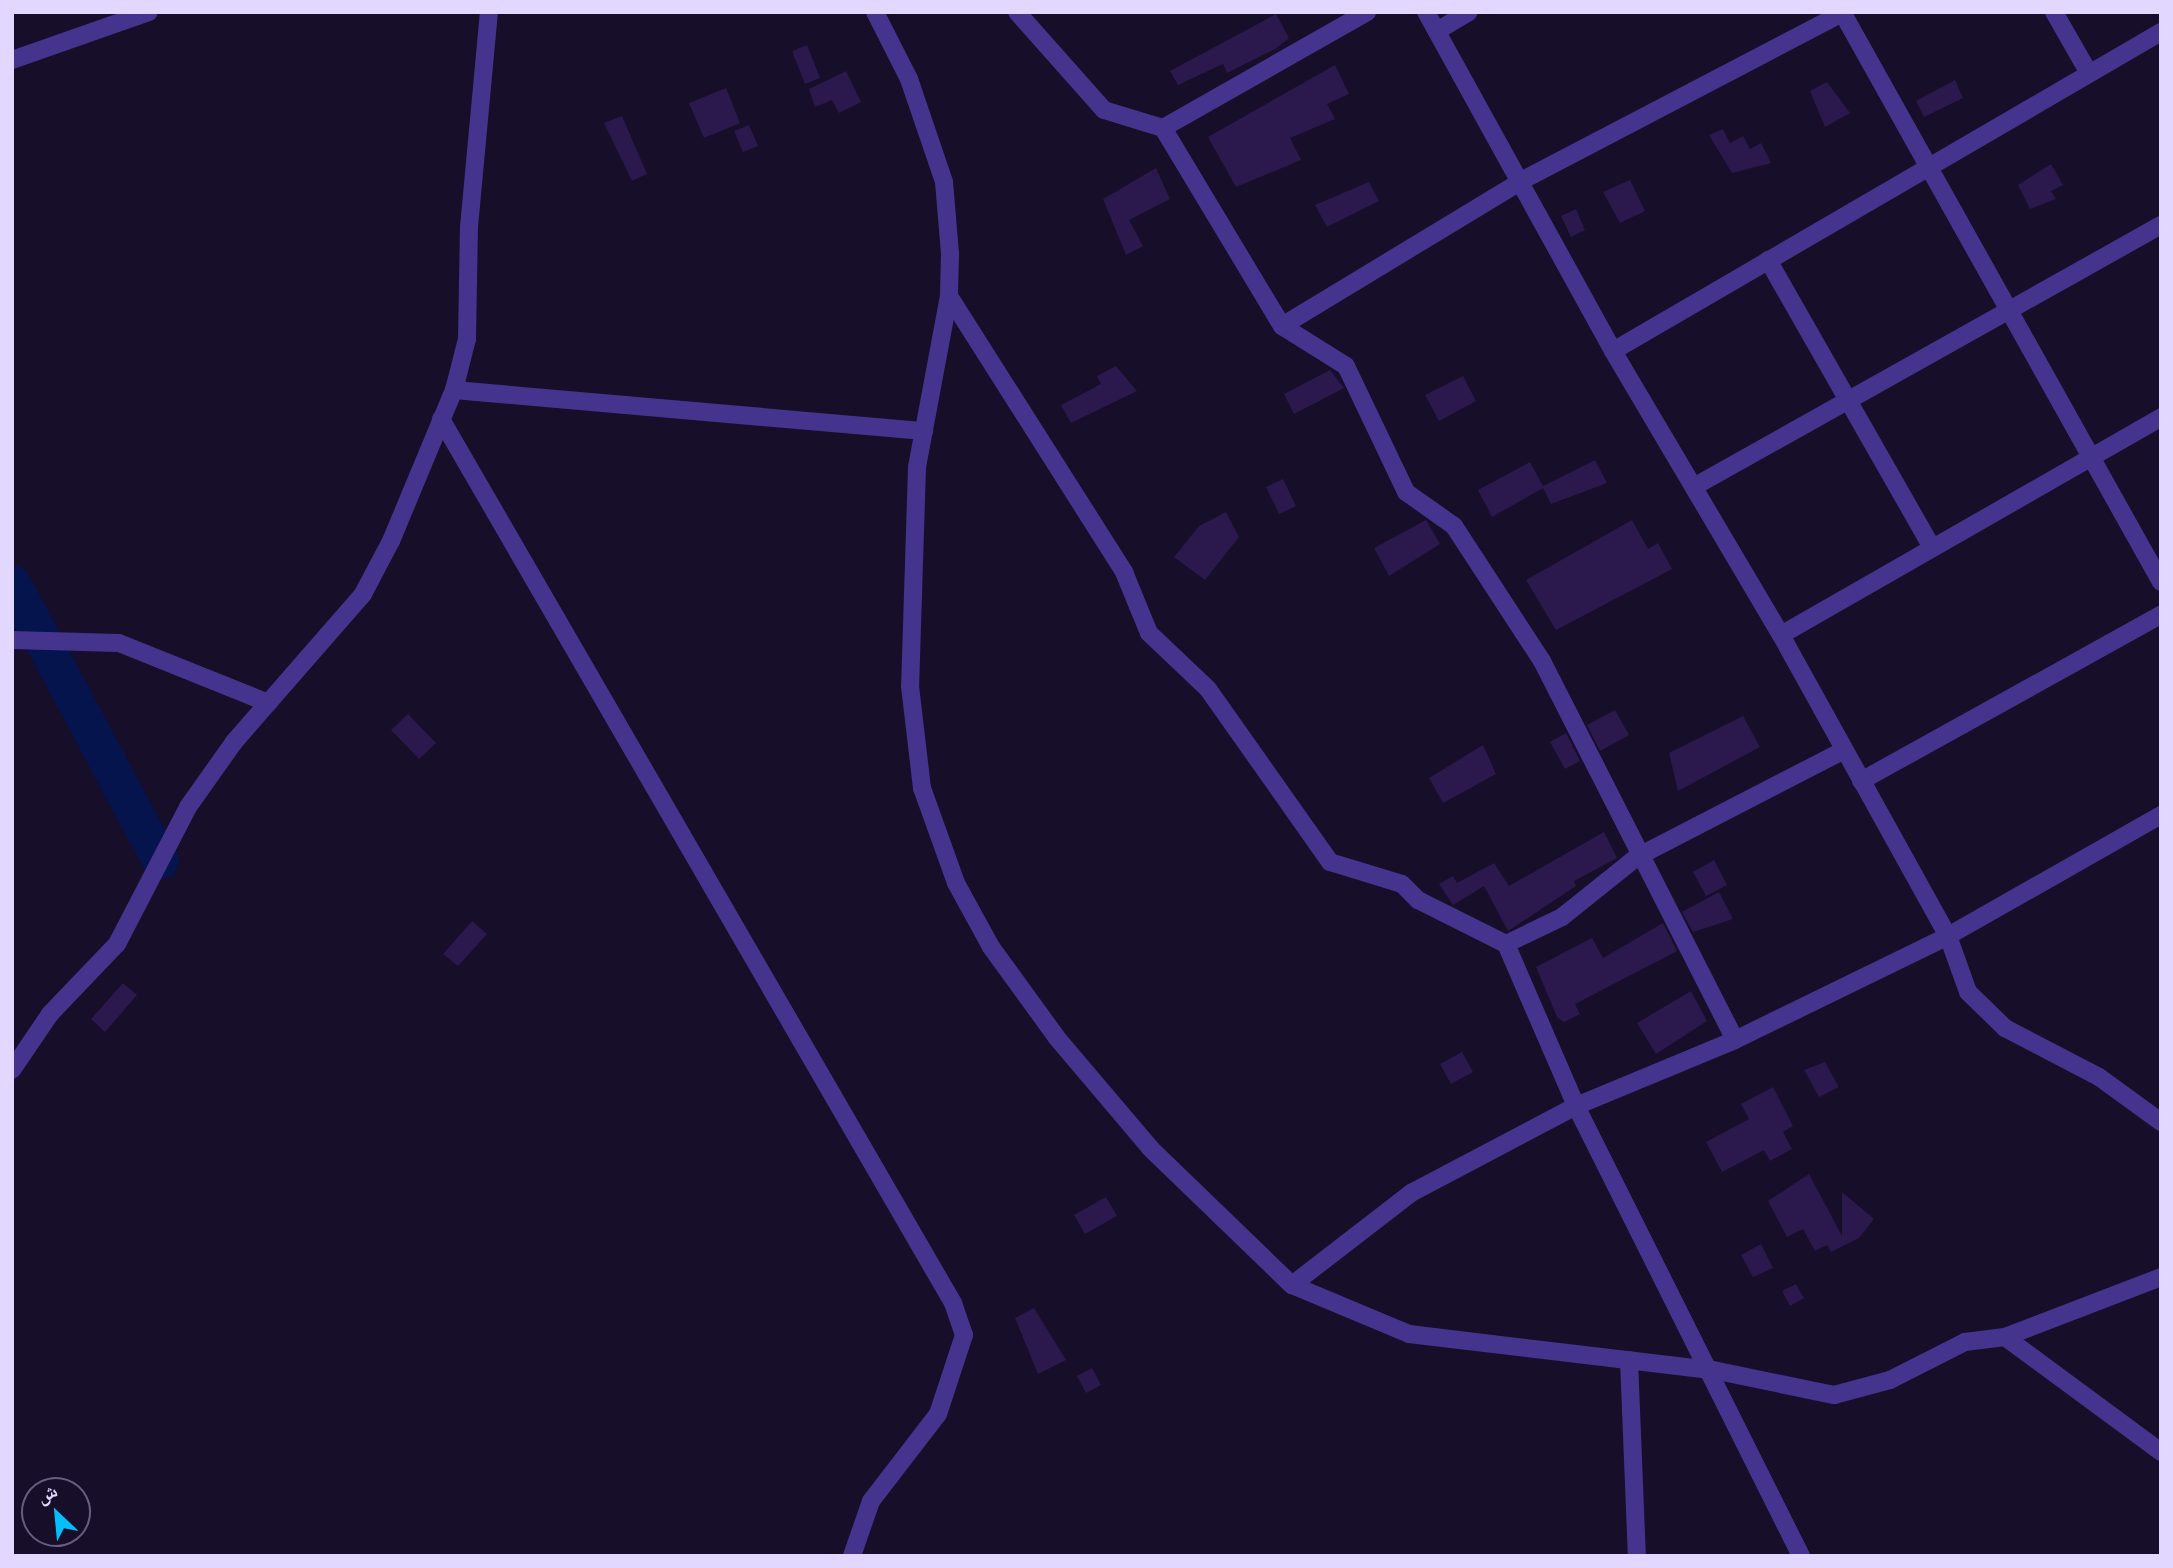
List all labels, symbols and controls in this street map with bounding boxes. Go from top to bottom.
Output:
north arrow [21,1477,91,1547]
text: ش [34,1482,61,1507]

